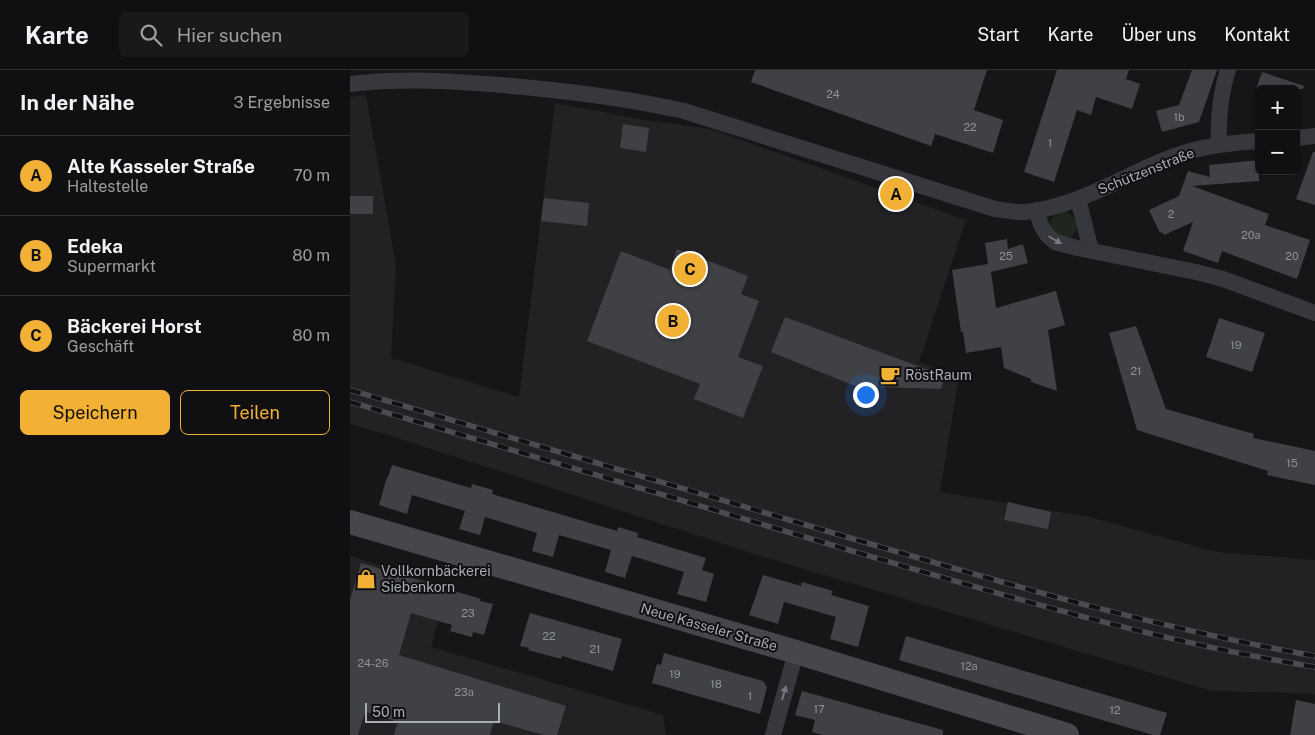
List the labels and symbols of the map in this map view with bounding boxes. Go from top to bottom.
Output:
house number: 24 [826,88,840,100]
house number: 1b [1173,111,1185,123]
house number: 22 [963,121,977,133]
house number: 1 [1048,137,1052,149]
street label: Schützenstraße [1095,144,1197,198]
pin: A [880,175,912,213]
house number: 2 [1168,208,1175,220]
house number: 20a [1241,229,1261,241]
one-way arrow [1048,235,1062,244]
pin: C [674,250,706,288]
house number: 25 [999,250,1013,262]
house number: 20 [1285,250,1299,262]
pin: B [657,302,689,340]
house number: 19 [1230,339,1242,351]
cafe icon: RöstRaum [879,364,901,386]
house number: 21 [1130,365,1142,377]
place label: RöstRaum [905,367,972,383]
your location [853,382,879,408]
house number: 15 [1286,457,1298,469]
place label: Vollkornbäckerei Siebenkorn [381,563,491,595]
shop icon: Vollkornbäckerei Siebenkorn [355,568,377,590]
street label: Neue Kasseler Straße [639,600,779,654]
house number: 23 [461,607,475,619]
house number: 22 [542,630,556,642]
house number: 21 [589,643,601,655]
house number: 24-26 [357,657,389,669]
house number: 12a [960,660,978,672]
house number: 19 [669,668,681,680]
house number: 18 [710,678,722,690]
house number: 23a [454,686,474,698]
one-way arrow [781,686,789,701]
house number: 1 [748,690,752,702]
scale bar [365,700,500,723]
house number: 17 [813,703,825,715]
house number: 12 [1109,704,1121,716]

